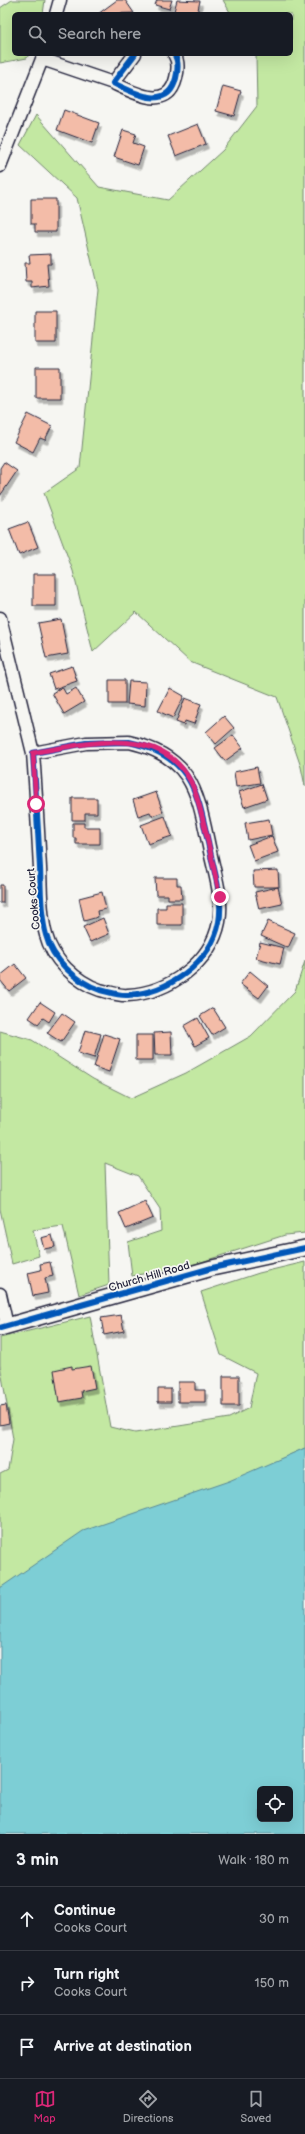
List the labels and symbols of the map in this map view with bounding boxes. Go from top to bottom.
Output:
route start [27,795,45,813]
street label: Cooks Court [24,867,43,930]
route end [211,888,229,906]
street label: Church Hill Road [107,1259,191,1294]

